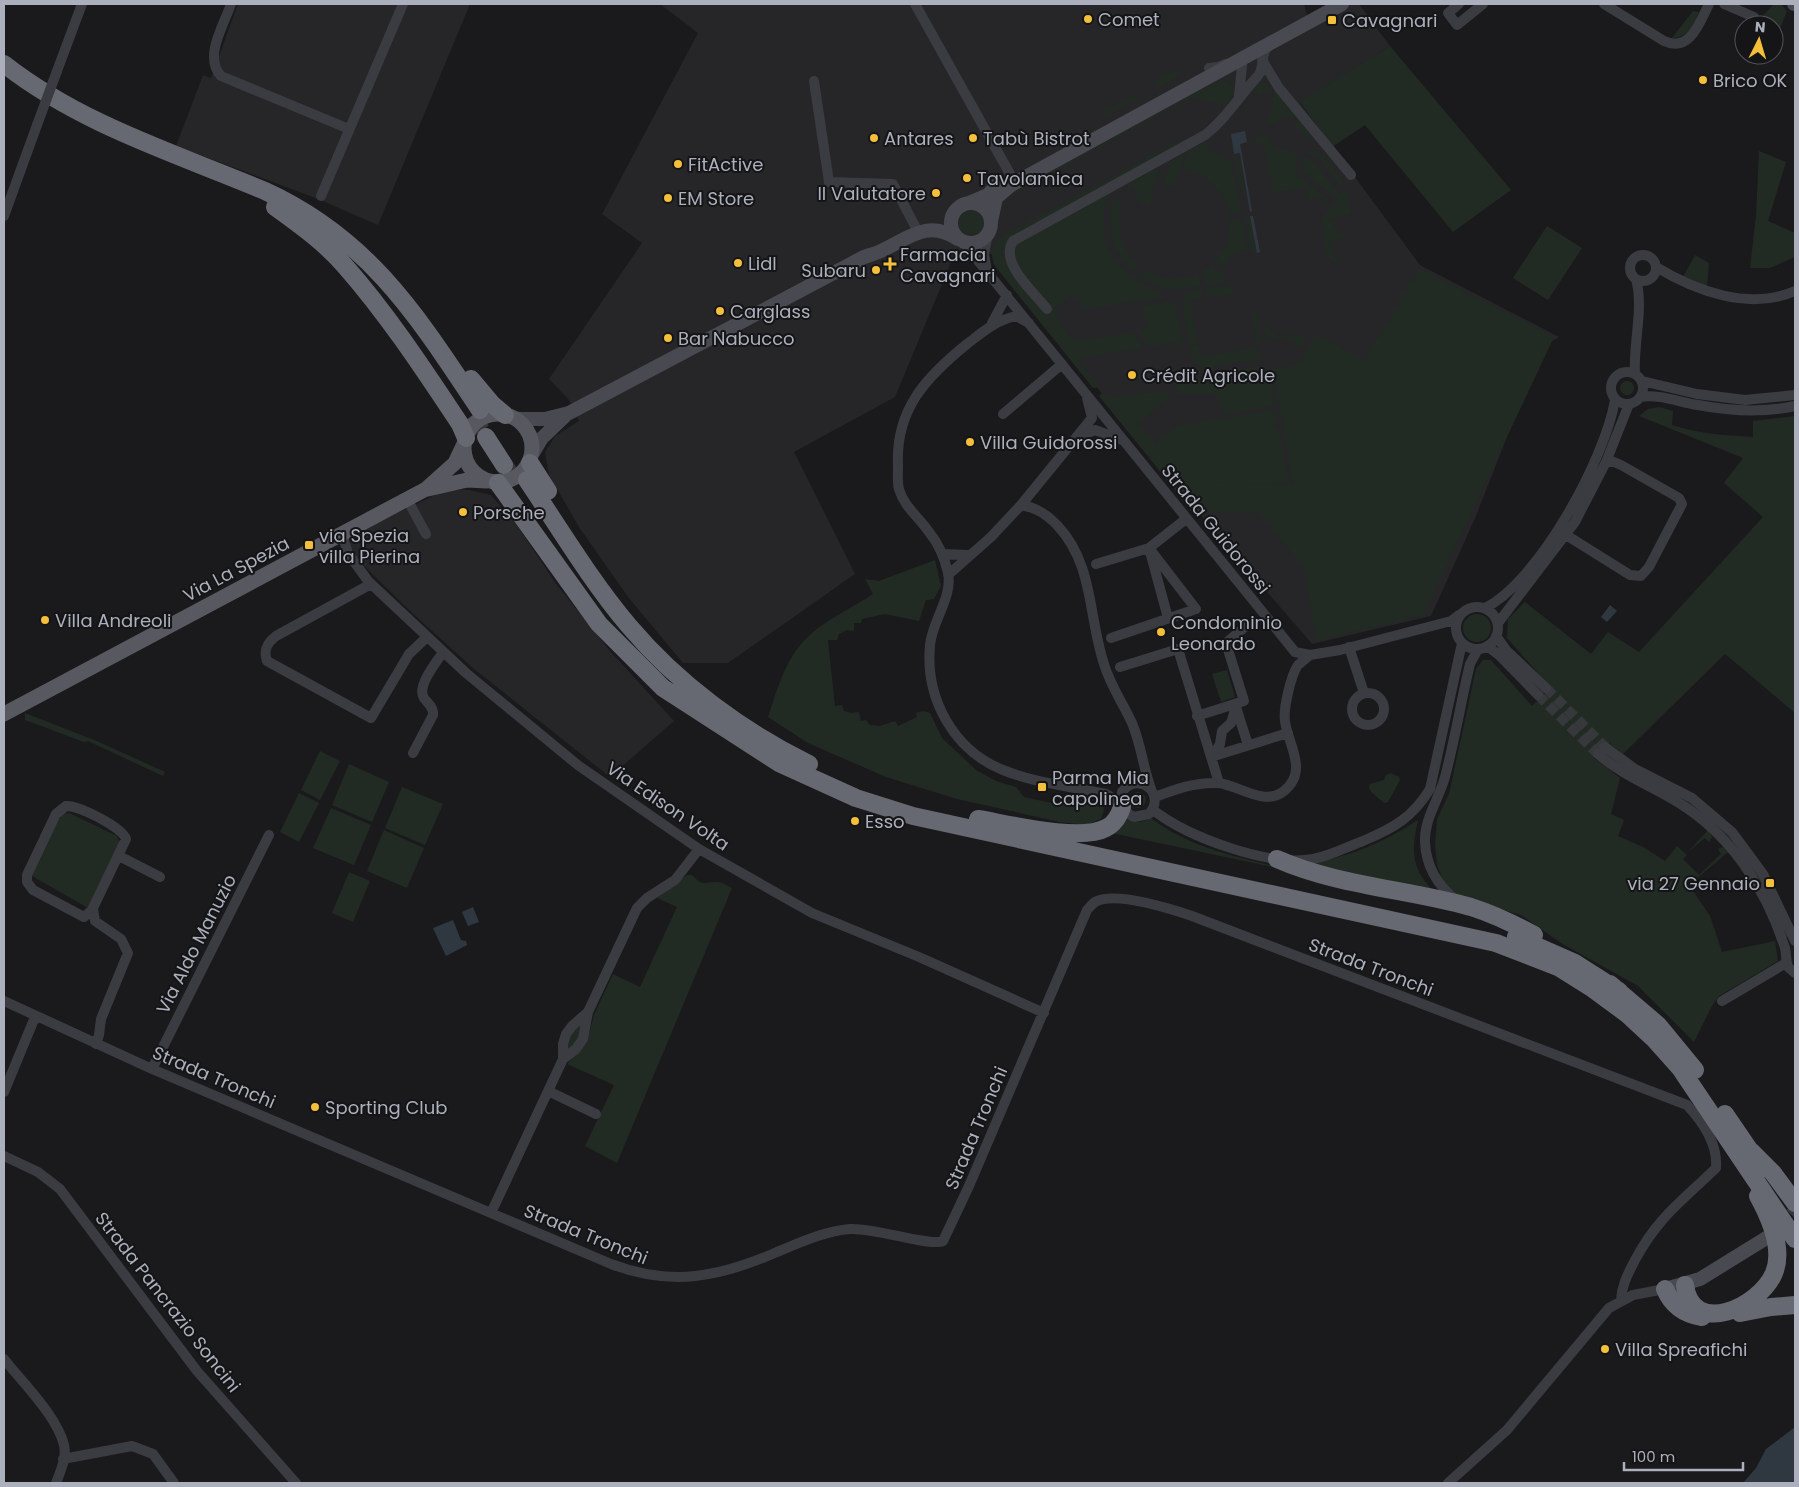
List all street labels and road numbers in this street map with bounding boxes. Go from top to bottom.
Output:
street label: Strada Guidorossi [1156,459,1276,599]
street label: Via La Spezia [178,530,294,608]
street label: Via Edison Volta [602,756,734,856]
street label: Via Aldo Manuzio [150,870,242,1018]
street label: Strada Tronchi [1305,932,1437,1002]
street label: Strada Tronchi [149,1040,279,1114]
street label: Strada Tronchi [939,1063,1013,1193]
street label: Strada Tronchi [520,1198,652,1270]
street label: Strada Pancrazio Soncini [90,1206,246,1398]

